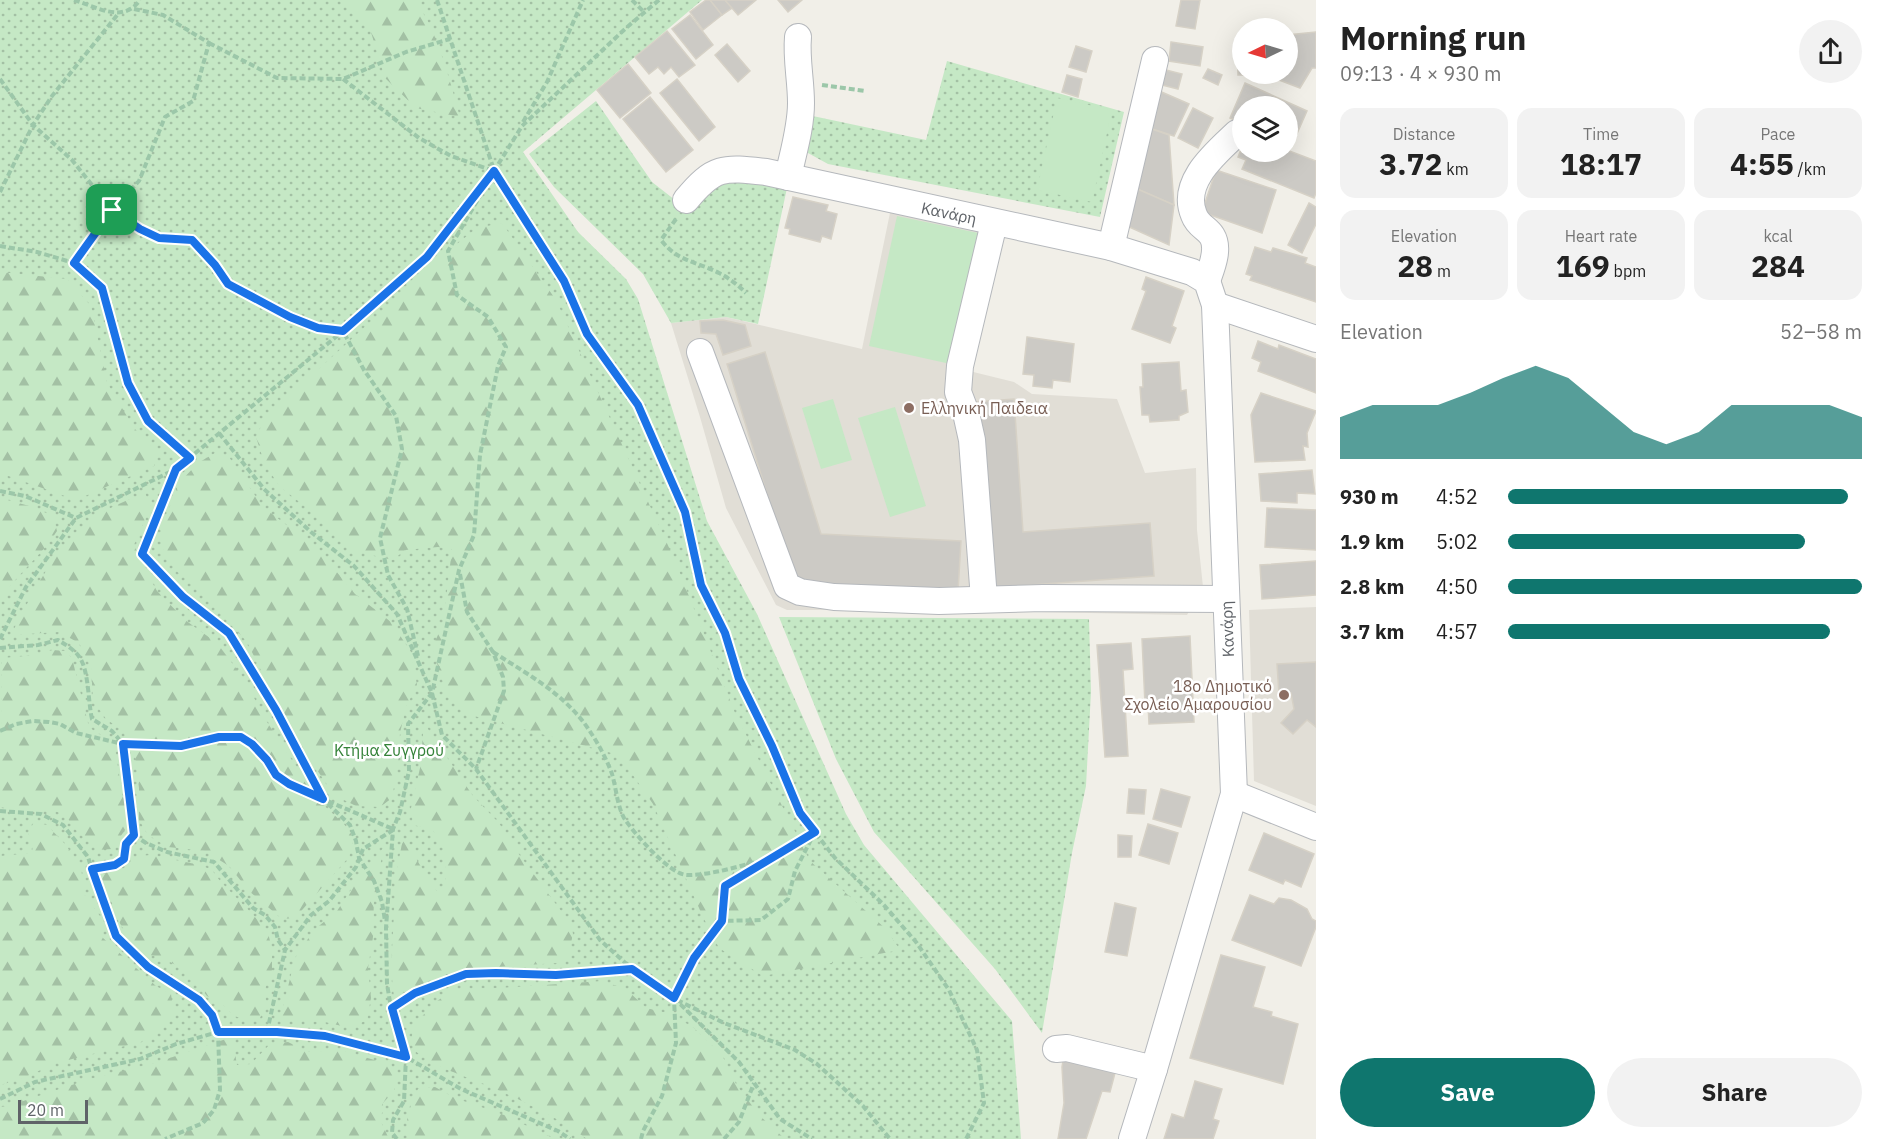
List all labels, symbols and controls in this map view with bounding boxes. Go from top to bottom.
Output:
text: Morning run [1340,16,1526,59]
north arrow [1232,18,1298,84]
map controls [1232,18,1298,162]
button: share [1799,20,1862,83]
text: 09:13 · 4 × 930 m [1340,60,1501,87]
button: layers [1232,96,1298,162]
text: Distance [1393,124,1455,144]
text: Time [1583,124,1619,144]
text: Pace [1761,124,1795,144]
text: 3.72 [1379,144,1443,183]
text: 18:17 [1560,144,1642,183]
text: 4:55 [1730,144,1794,183]
text: km [1443,159,1469,179]
text: /km [1794,159,1826,179]
pin [86,184,137,235]
icon: arrive [95,193,128,226]
street label: Κανάρη [919,197,979,229]
text: Elevation [1391,226,1457,246]
text: Heart rate [1565,226,1637,246]
text: kcal [1763,226,1793,246]
text: 28 [1397,246,1433,285]
text: 169 [1556,246,1610,285]
text: 284 [1751,246,1805,285]
text: m [1433,261,1451,281]
text: bpm [1610,261,1646,281]
text: Elevation [1340,318,1423,345]
text: 52–58 m [1780,318,1862,345]
place label: Ελληνική Παιδεια [921,398,1048,418]
marker: Ελληνική Παιδεια [902,401,916,415]
text: 930 m [1340,483,1399,510]
text: 4:52 [1436,483,1478,510]
text: 1.9 km [1340,528,1404,555]
text: 5:02 [1436,528,1478,555]
text: 2.8 km [1340,573,1404,600]
text: 4:50 [1436,573,1478,600]
street label: Κανάρη [1216,600,1238,658]
text: 3.7 km [1340,618,1404,645]
text: 4:57 [1436,618,1478,645]
place label: 18ο Δημοτικό Σχολείο Αμαρουσίου [1124,676,1272,714]
marker: 18ο Δημοτικό Σχολείο Αμαρουσίου [1277,688,1291,702]
park label: Κτήμα Συγγρού [334,740,444,760]
button: Save [1340,1058,1595,1127]
button: Share [1607,1058,1862,1127]
scale bar [18,1097,88,1124]
text: 20 m [27,1100,64,1120]

